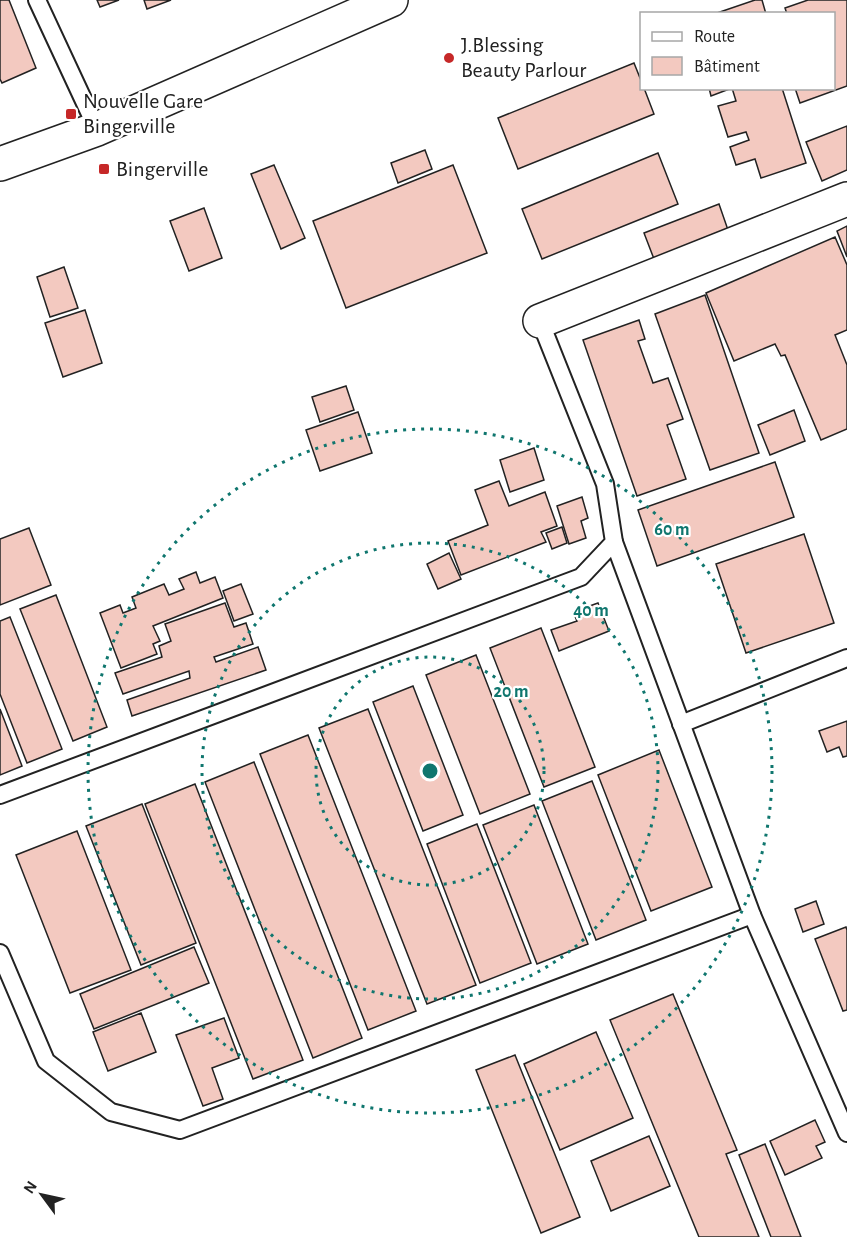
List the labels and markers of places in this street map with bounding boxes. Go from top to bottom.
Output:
place label: J.Blessing Beauty Parlour [461,34,586,81]
marker: J.Blessing Beauty Parlour [442,51,456,65]
place label: Nouvelle Gare Bingerville [83,90,203,137]
marker: Nouvelle Gare Bingerville [64,107,78,121]
place label: Bingerville [116,158,208,180]
marker: Bingerville [97,162,111,176]
centre of rings [420,761,440,781]

